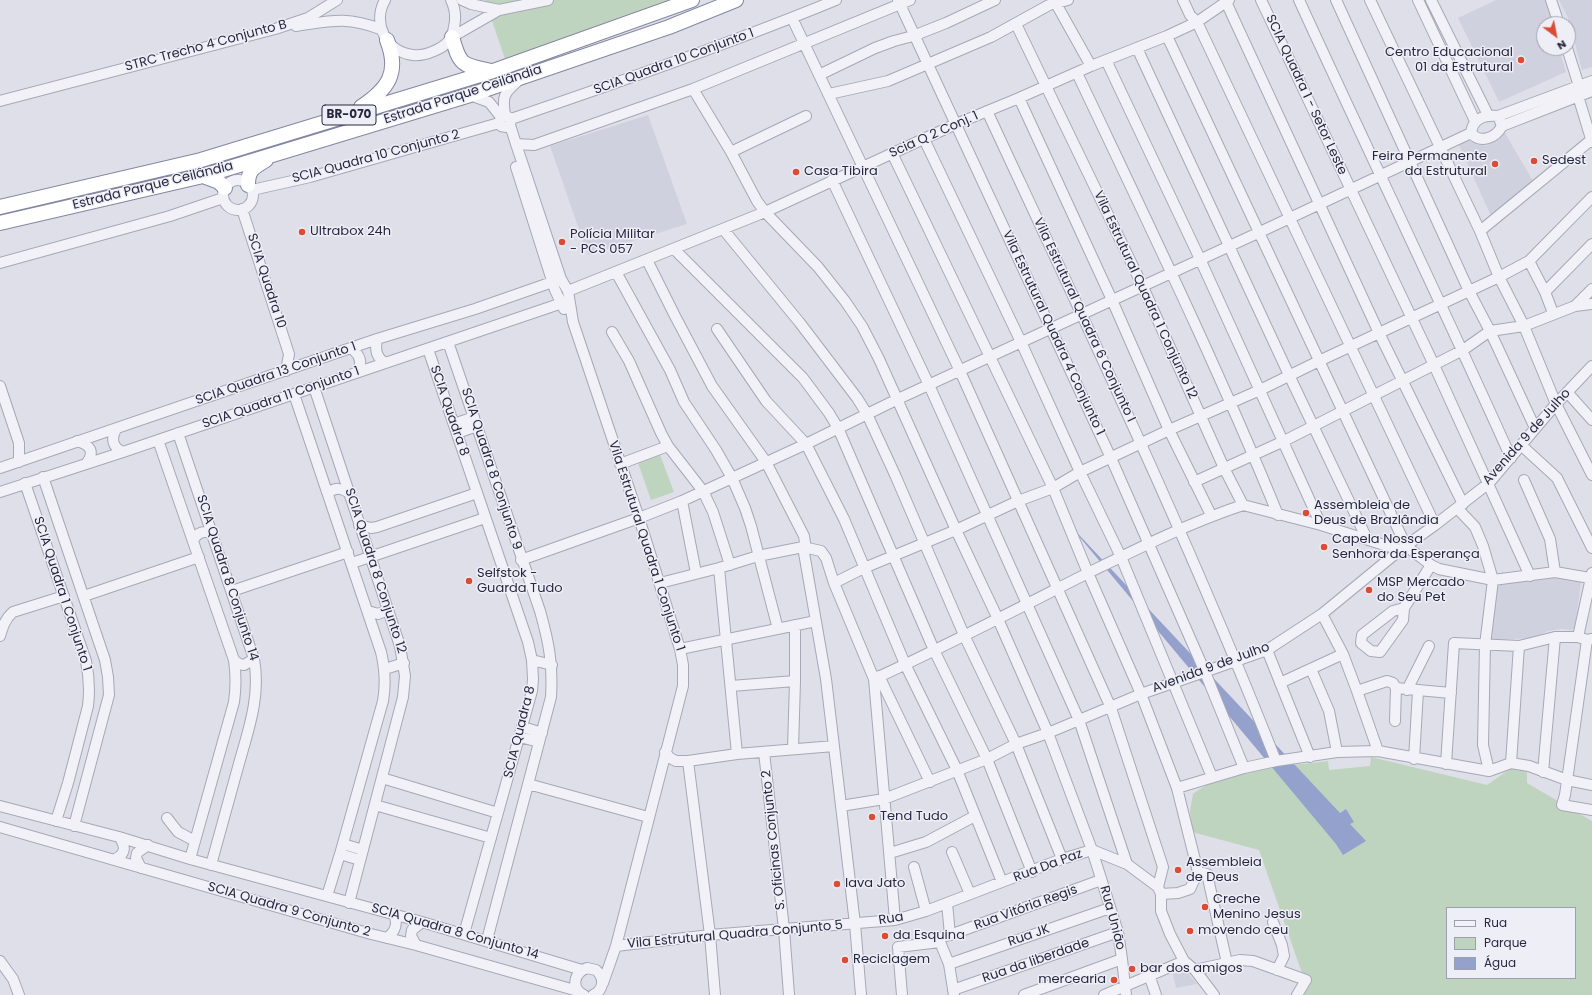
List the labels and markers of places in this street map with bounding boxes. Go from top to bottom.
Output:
place label: Centro Educacional 01 da Estrutural [1385,45,1513,76]
marker: Centro Educacional 01 da Estrutural [1516,55,1526,65]
place label: Feira Permanente da Estrutural [1372,149,1487,180]
place label: Sedest [1542,153,1586,169]
marker: Sedest [1529,156,1539,166]
marker: Feira Permanente da Estrutural [1490,159,1500,169]
place label: Casa Tibira [804,164,878,180]
marker: Casa Tibira [791,167,801,177]
place label: Ultrabox 24h [310,224,391,240]
marker: Ultrabox 24h [297,227,307,237]
place label: Polícia Militar - PCS 057 [570,227,655,258]
marker: Polícia Militar - PCS 057 [557,237,567,247]
place label: Assembleia de Deus de Brazlândia [1314,498,1439,529]
marker: Assembleia de Deus de Brazlândia [1301,508,1311,518]
place label: Capela Nossa Senhora da Esperança [1332,532,1480,563]
marker: Capela Nossa Senhora da Esperança [1319,542,1329,552]
place label: Selfstok - Guarda Tudo [477,566,563,597]
place label: MSP Mercado do Seu Pet [1377,575,1465,606]
marker: Selfstok - Guarda Tudo [464,576,474,586]
marker: MSP Mercado do Seu Pet [1364,585,1374,595]
place label: Tend Tudo [880,809,948,825]
marker: Tend Tudo [867,812,877,822]
place label: Assembleia de Deus [1186,855,1262,886]
marker: Assembleia de Deus [1173,865,1183,875]
place label: lava Jato [845,876,905,892]
marker: lava Jato [832,879,842,889]
place label: Creche Menino Jesus [1213,892,1301,923]
marker: Creche Menino Jesus [1200,902,1210,912]
place label: movendo ceu [1198,923,1288,939]
marker: movendo ceu [1185,926,1195,936]
place label: da Esquina [893,928,965,944]
marker: da Esquina [880,931,890,941]
place label: Reciclagem [853,952,930,968]
marker: Reciclagem [840,955,850,965]
place label: bar dos amigos [1140,961,1243,977]
marker: bar dos amigos [1127,964,1137,974]
place label: mercearia [1038,972,1106,988]
marker: mercearia [1109,975,1119,985]

